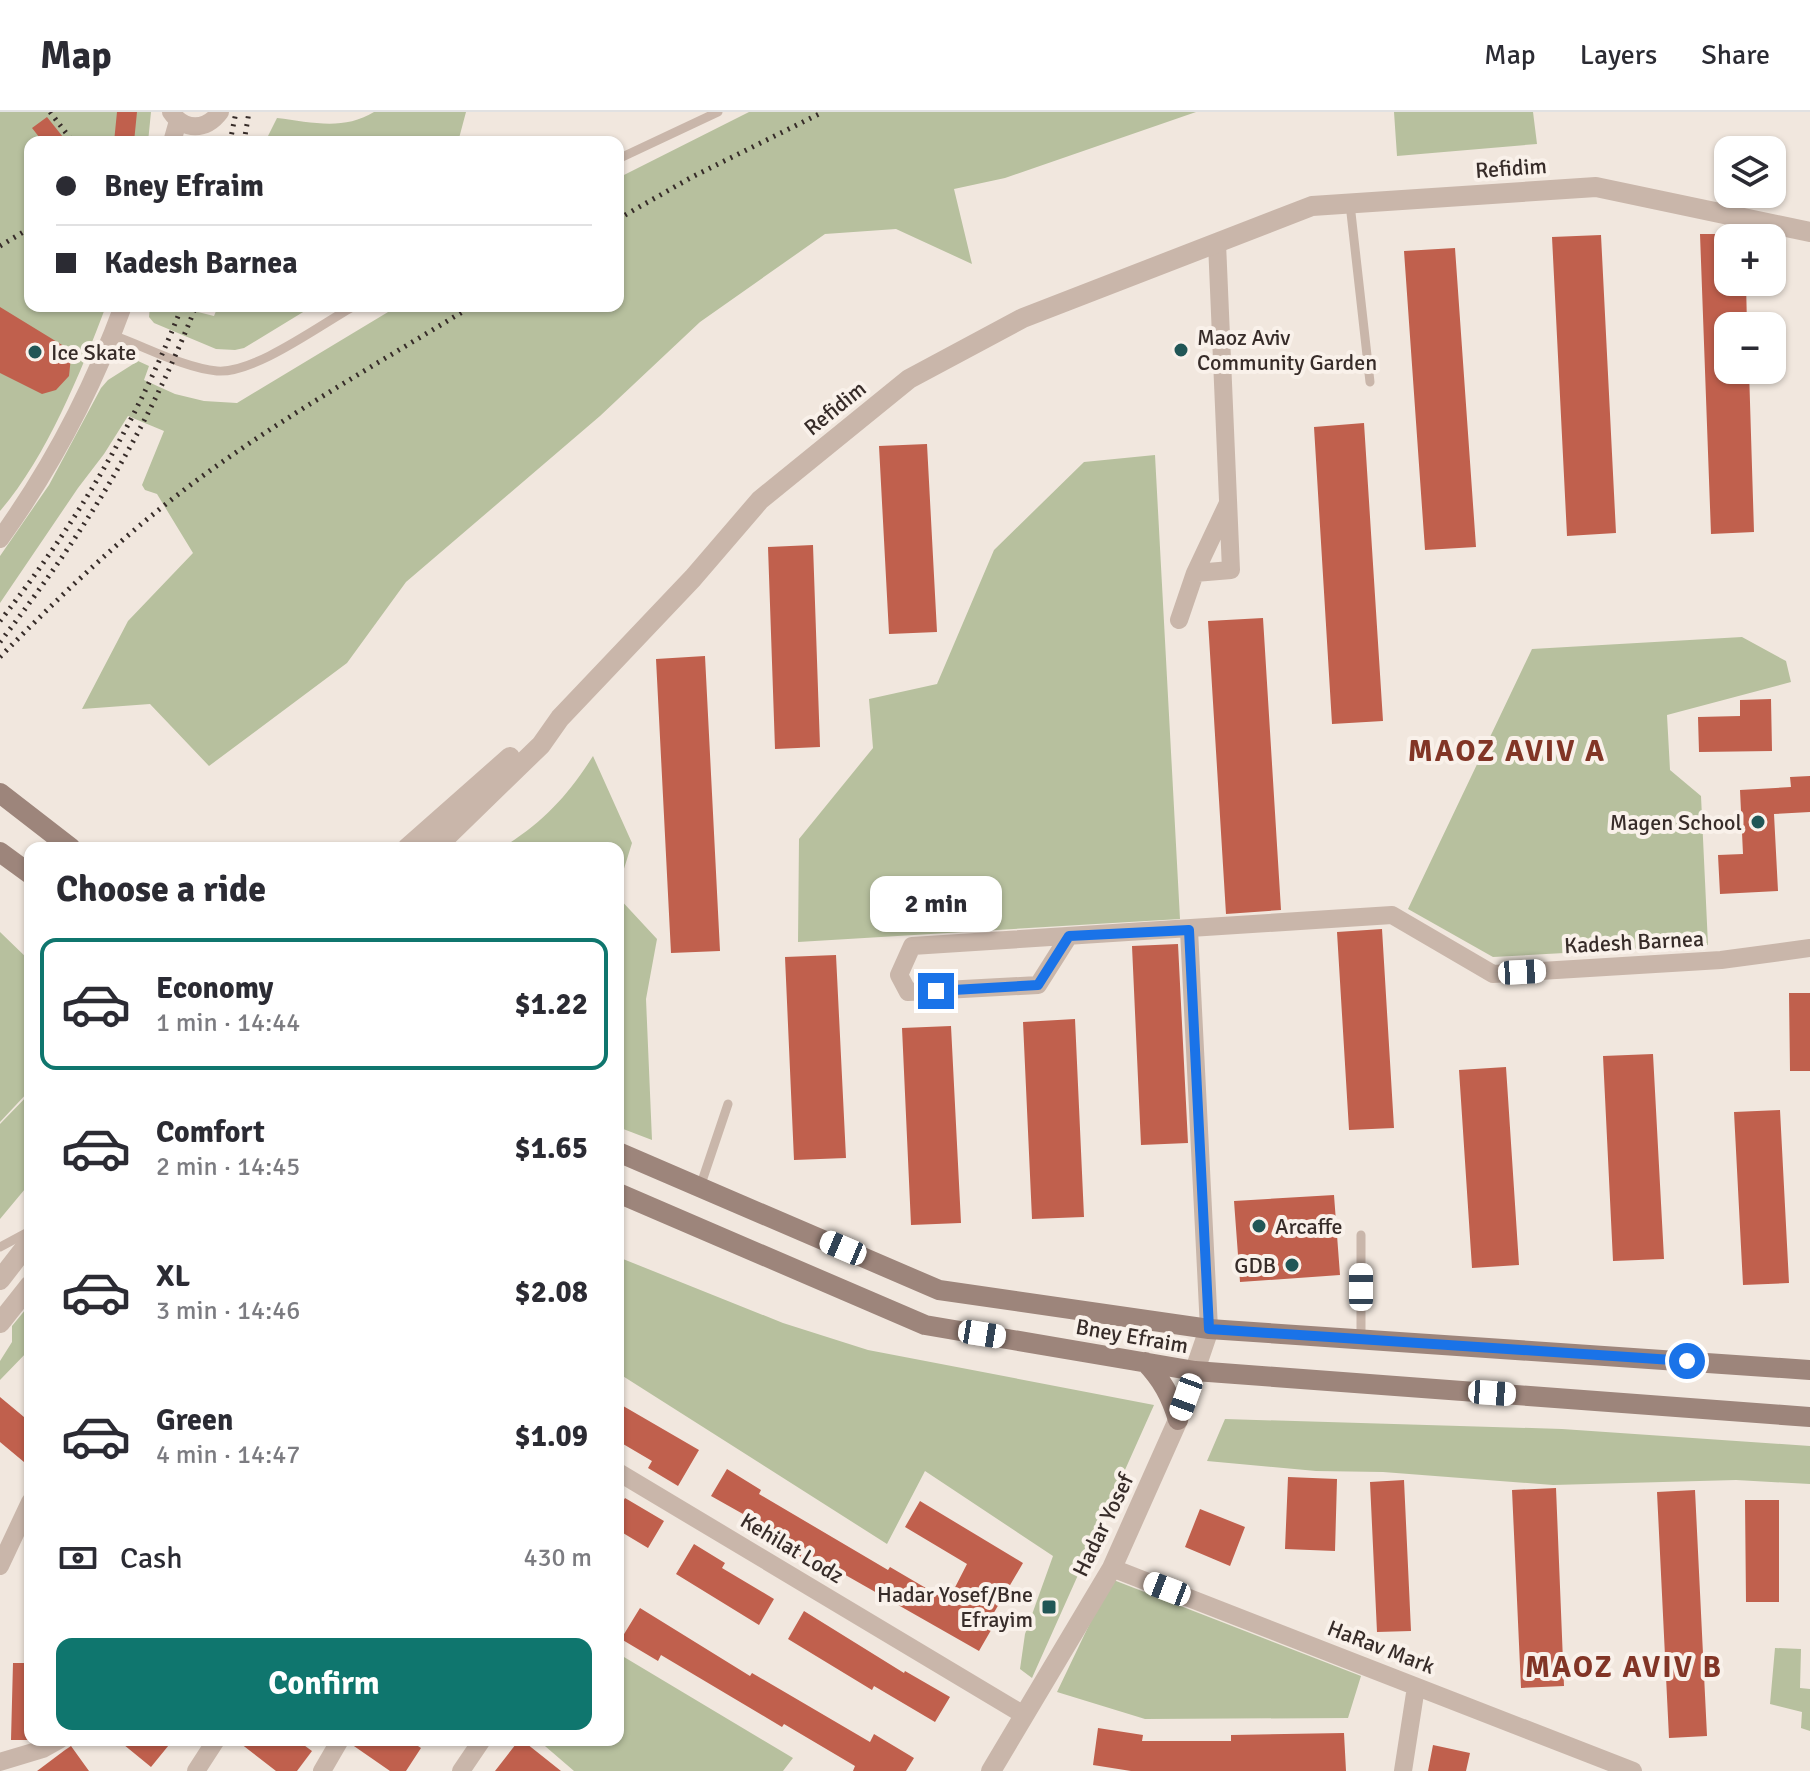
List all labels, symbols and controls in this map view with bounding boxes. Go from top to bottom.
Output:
text: Map [40,32,112,79]
text: Map [1484,38,1536,72]
text: Layers [1580,38,1657,72]
text: Share [1701,38,1770,72]
map controls [1714,136,1786,384]
button: layers [1714,136,1786,208]
street label: Refidim [1474,152,1548,184]
text: Bney Efraim [104,168,264,205]
button: + [1714,224,1786,296]
text: Kadesh Barnea [104,245,298,282]
button: − [1714,312,1786,384]
place label: Maoz Aviv Community Garden [1197,324,1377,376]
place label: Ice Skate [51,339,136,366]
marker: Maoz Aviv Community Garden [1172,341,1190,359]
marker: Ice Skate [26,343,44,361]
street label: Refidim [799,375,871,441]
district label: MAOZ AVIV A [1408,733,1606,770]
place label: Magen School [1610,809,1742,836]
marker: Magen School [1749,813,1767,831]
text: Choose a ride [56,867,266,912]
callout: 2 min [870,875,1002,931]
text: 2 min [905,888,967,920]
street label: Kadesh Barnea [1563,925,1705,959]
car [1497,959,1547,985]
icon: car [60,968,132,1040]
text: Economy [156,970,273,1007]
route end [918,973,954,1009]
text: $1.22 [515,986,588,1023]
text: 1 min · 14:44 [156,1007,300,1039]
icon: car [60,1112,132,1184]
text: Comfort [156,1114,265,1151]
text: $1.65 [515,1130,588,1167]
text: 2 min · 14:45 [156,1151,300,1183]
place label: Arcaffe [1275,1213,1343,1240]
marker: Arcaffe [1250,1217,1268,1235]
car [816,1228,870,1268]
place label: GDB [1234,1252,1276,1279]
icon: car [60,1256,132,1328]
marker: GDB [1283,1256,1301,1274]
text: XL [156,1258,190,1295]
car [1349,1263,1373,1311]
text: $2.08 [515,1274,588,1311]
text: 3 min · 14:46 [156,1295,300,1327]
street label: Bney Efraim [1074,1313,1190,1359]
car [956,1318,1008,1350]
route start [1669,1343,1705,1379]
car [1167,1370,1205,1424]
car [1467,1379,1517,1407]
icon: car [60,1400,132,1472]
text: Green [156,1402,233,1439]
text: $1.09 [515,1418,588,1455]
text: 4 min · 14:47 [156,1439,300,1471]
street label: Hadar Yosef [1067,1468,1140,1581]
street label: Kehilat Lodz [736,1507,849,1589]
icon: cash [56,1536,100,1580]
text: Cash [120,1540,183,1577]
text: 430 m [523,1542,592,1574]
car [1140,1569,1194,1609]
place label: Hadar Yosef/Bne Efrayim [877,1581,1033,1633]
marker: Hadar Yosef/Bne Efrayim [1040,1598,1058,1616]
street label: HaRav Mark [1324,1614,1438,1680]
button: Confirm [56,1638,592,1730]
district label: MAOZ AVIV B [1525,1649,1723,1686]

